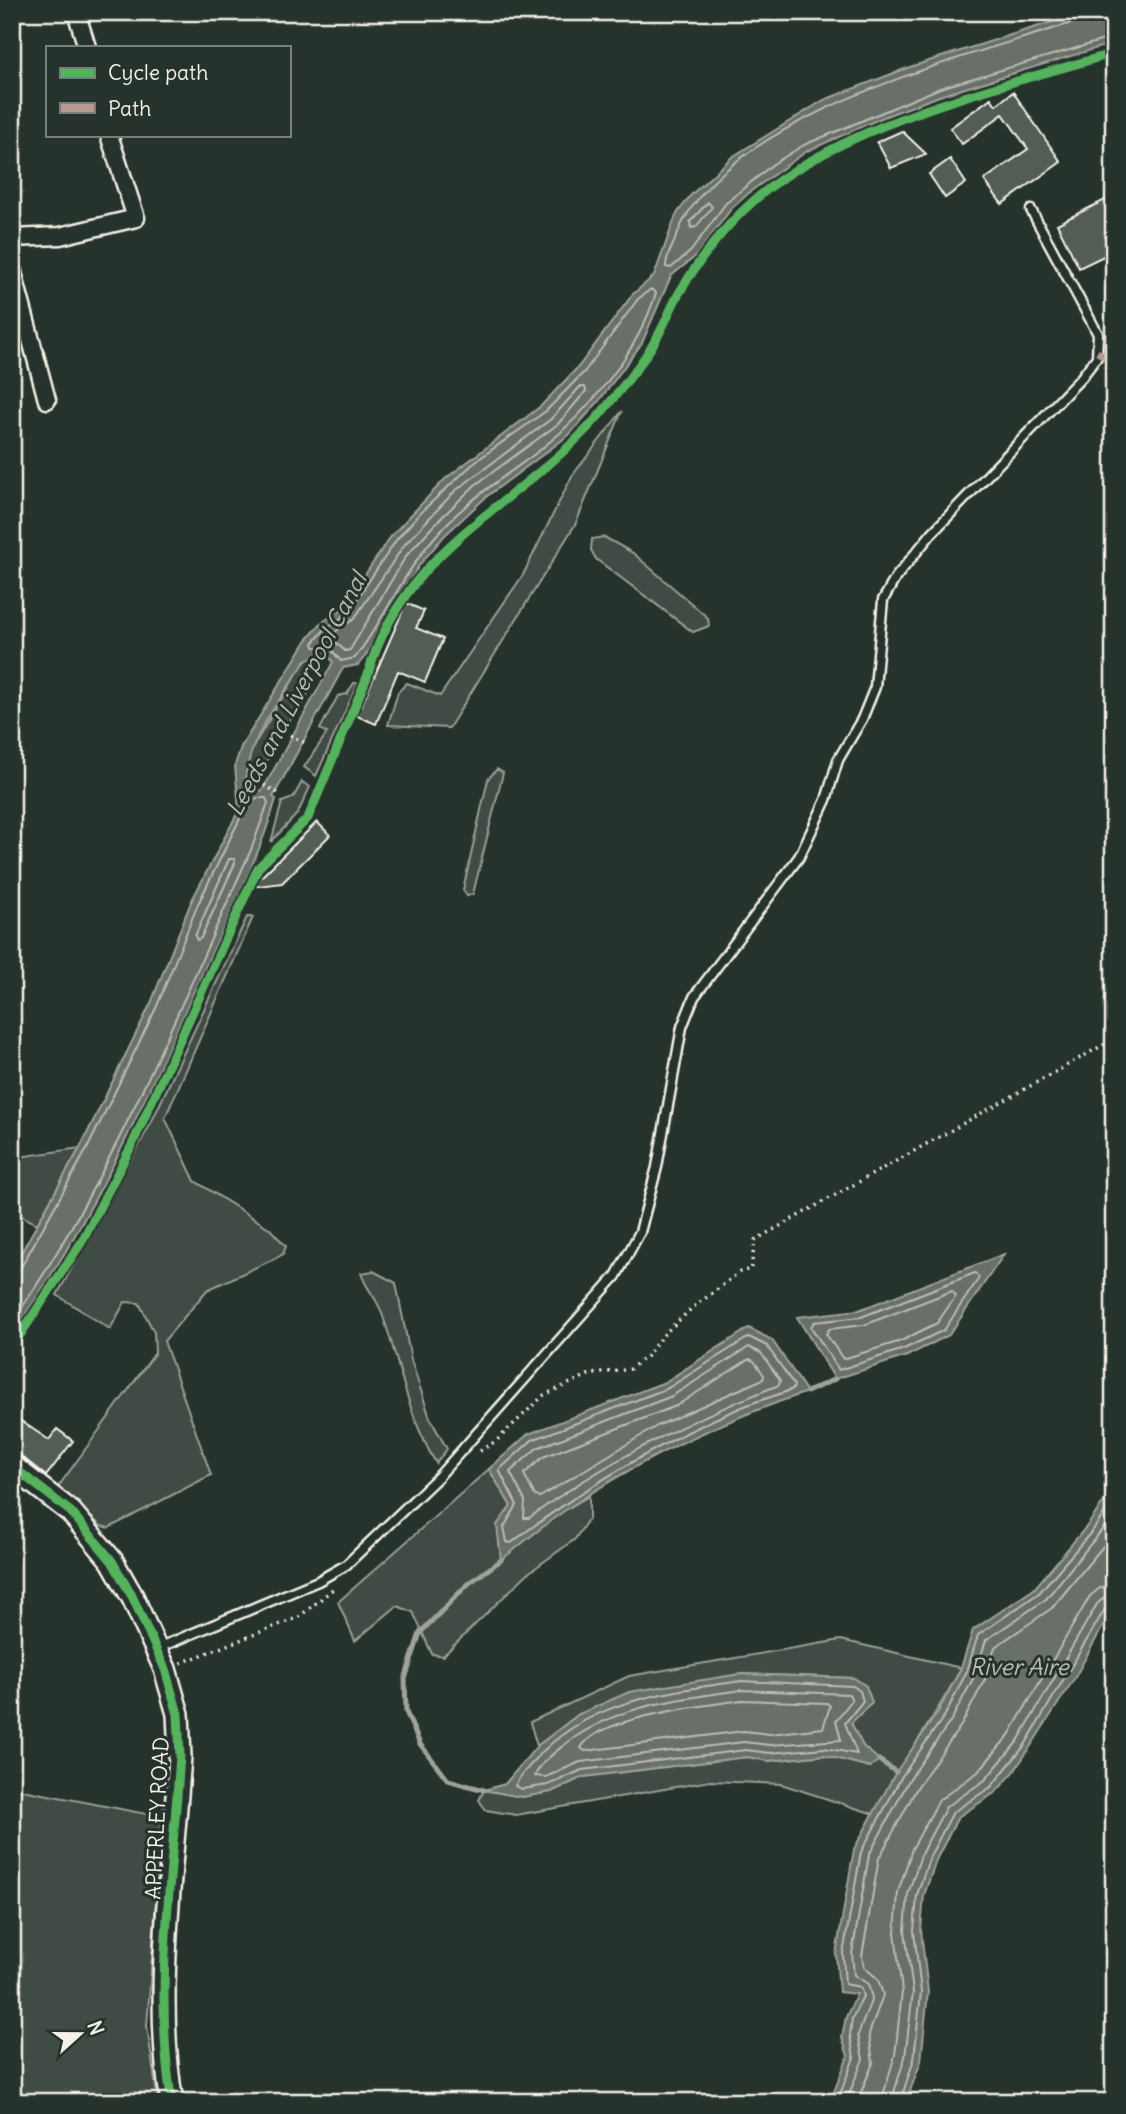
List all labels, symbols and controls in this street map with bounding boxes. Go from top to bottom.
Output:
legend [46,46,290,136]
text: Cycle path [108,59,208,86]
text: Path [108,95,151,122]
water label: Leeds and Liverpool Canal [219,565,374,821]
water label: River Aire [969,1652,1070,1681]
street label: APPERLEY ROAD [139,1736,175,1900]
north arrow [46,1998,116,2068]
text: N [82,2017,109,2038]

